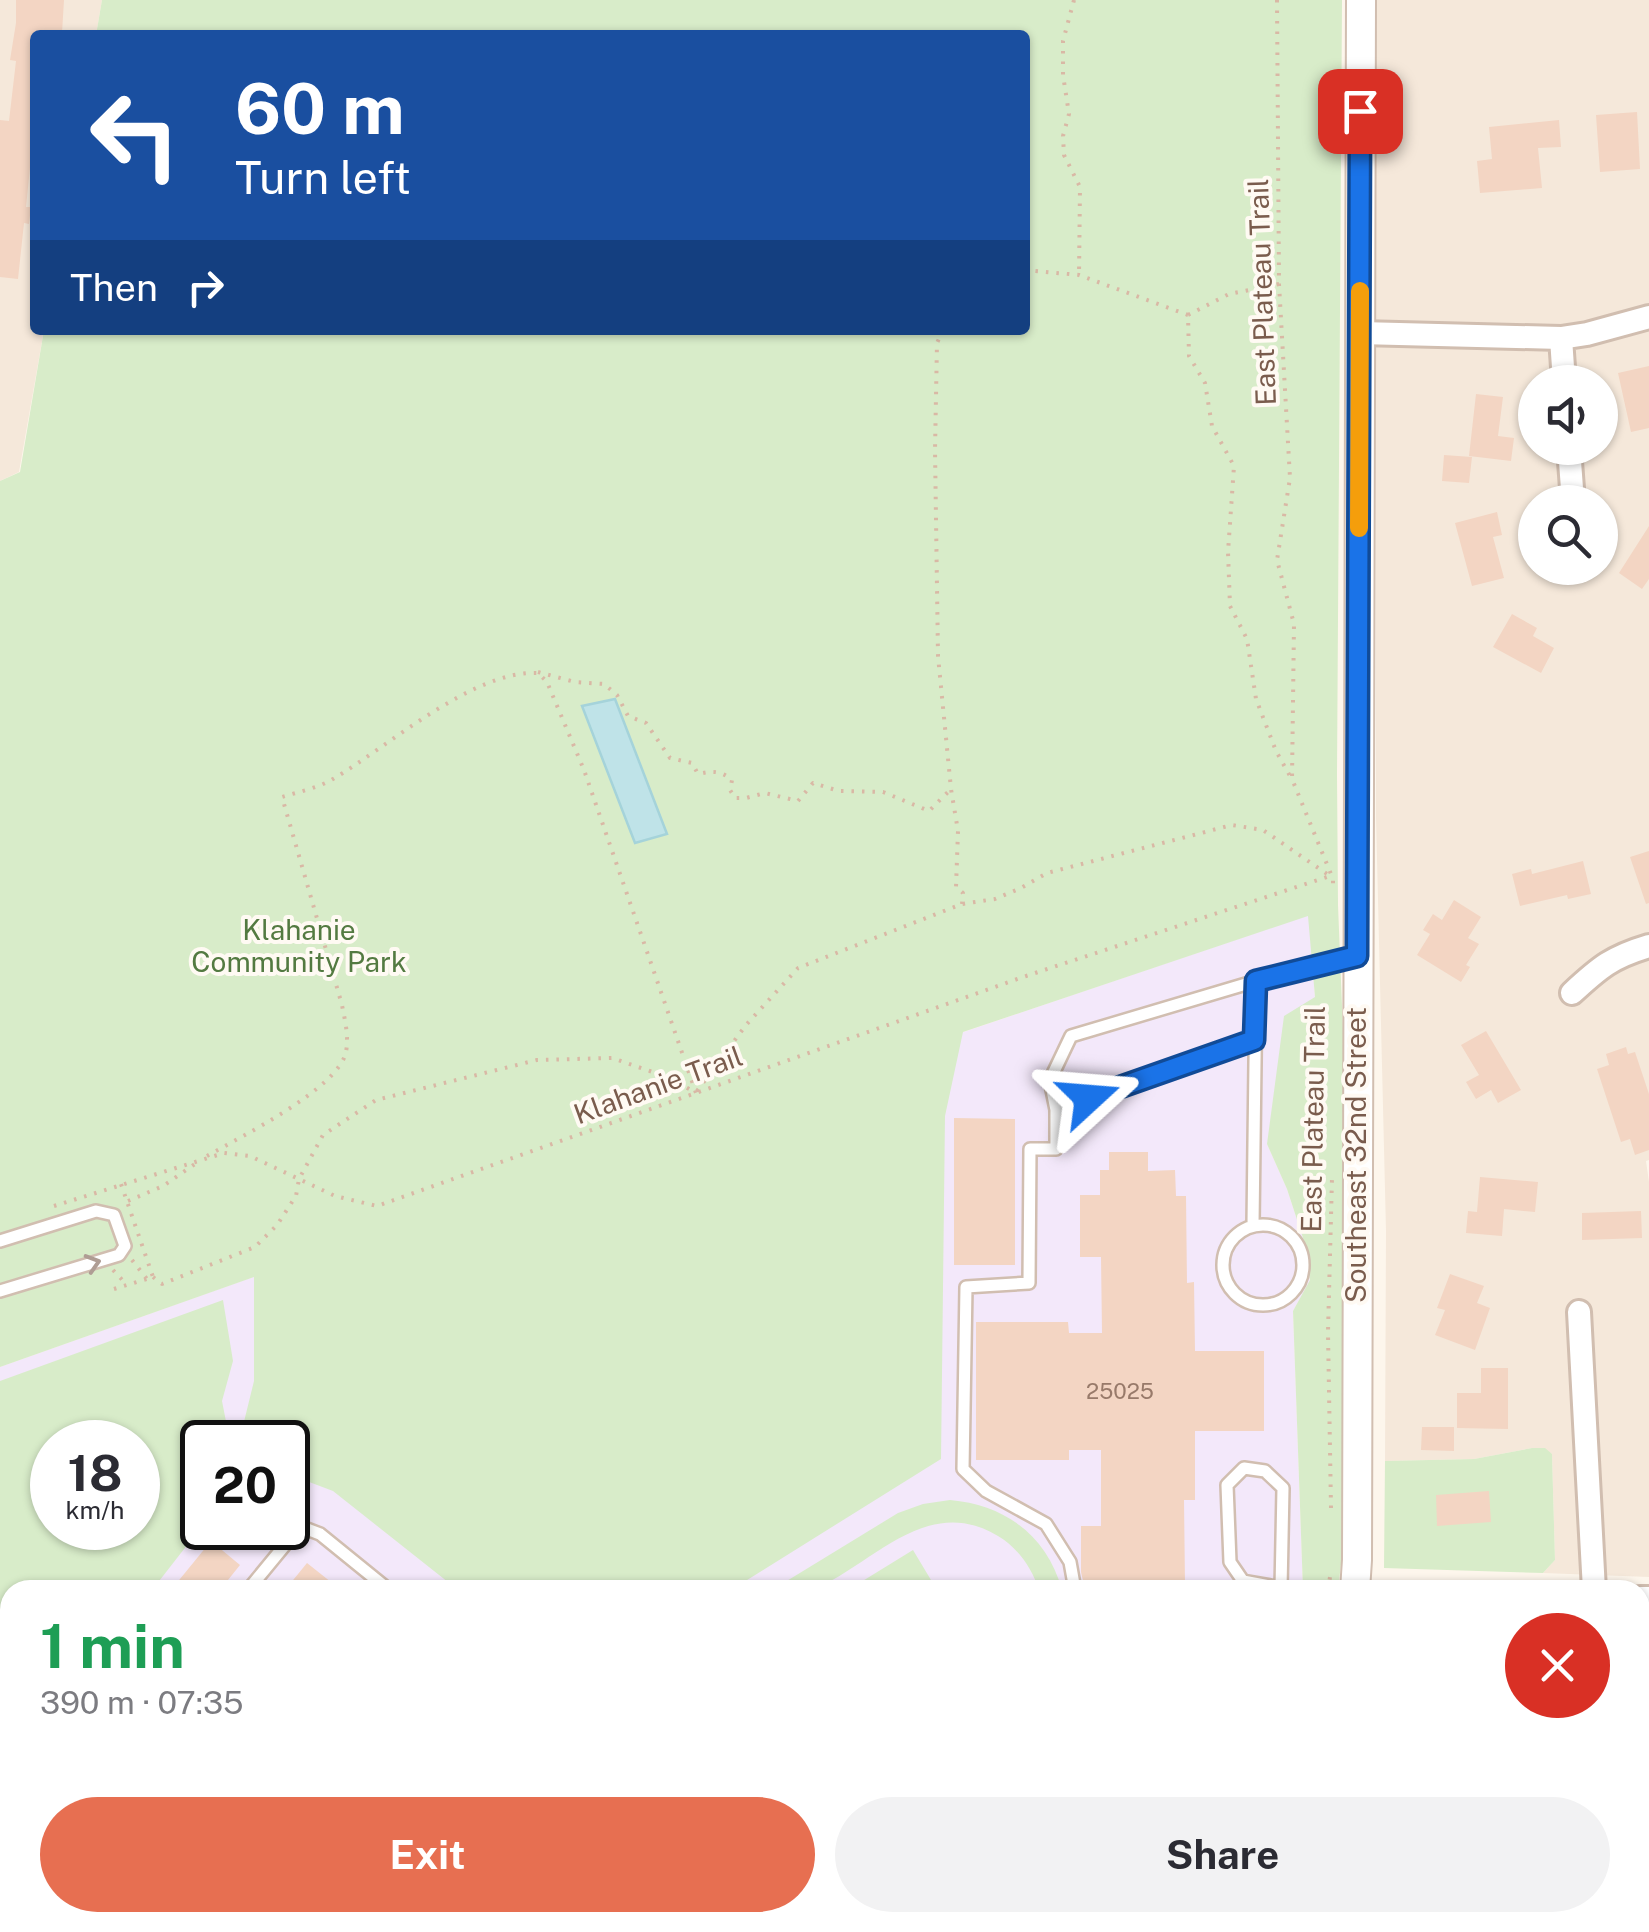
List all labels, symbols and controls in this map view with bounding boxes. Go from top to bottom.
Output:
text: 60 m [235,67,405,150]
pin [1318,69,1403,154]
icon: left [70,70,200,200]
icon: arrive [1333,84,1388,139]
text: Turn left [235,151,411,204]
street label: East Plateau Trail [1241,178,1282,406]
icon: right [178,260,233,315]
text: Then [70,265,158,310]
map controls [1518,365,1618,585]
button: sound [1518,365,1618,465]
button: search [1518,485,1618,585]
park label: Klahanie Community Park [191,913,407,978]
street label: East Plateau Trail [1294,1005,1331,1233]
street label: Southeast 32nd Street [1339,1007,1372,1303]
street label: Klahanie Trail [569,1039,747,1130]
position arrow [1037,1046,1141,1150]
one-way arrow [84,1254,101,1275]
house number: 25025 [1086,1378,1154,1404]
speed limit sign: 20 [180,1420,310,1550]
text: 18 [68,1443,122,1502]
text: km/h [66,1495,124,1525]
text: 1 min [40,1611,185,1682]
button: close [1505,1613,1610,1718]
text: 390 m · 07:35 [40,1684,244,1721]
button: Exit [40,1797,815,1912]
button: Share [835,1797,1610,1912]

